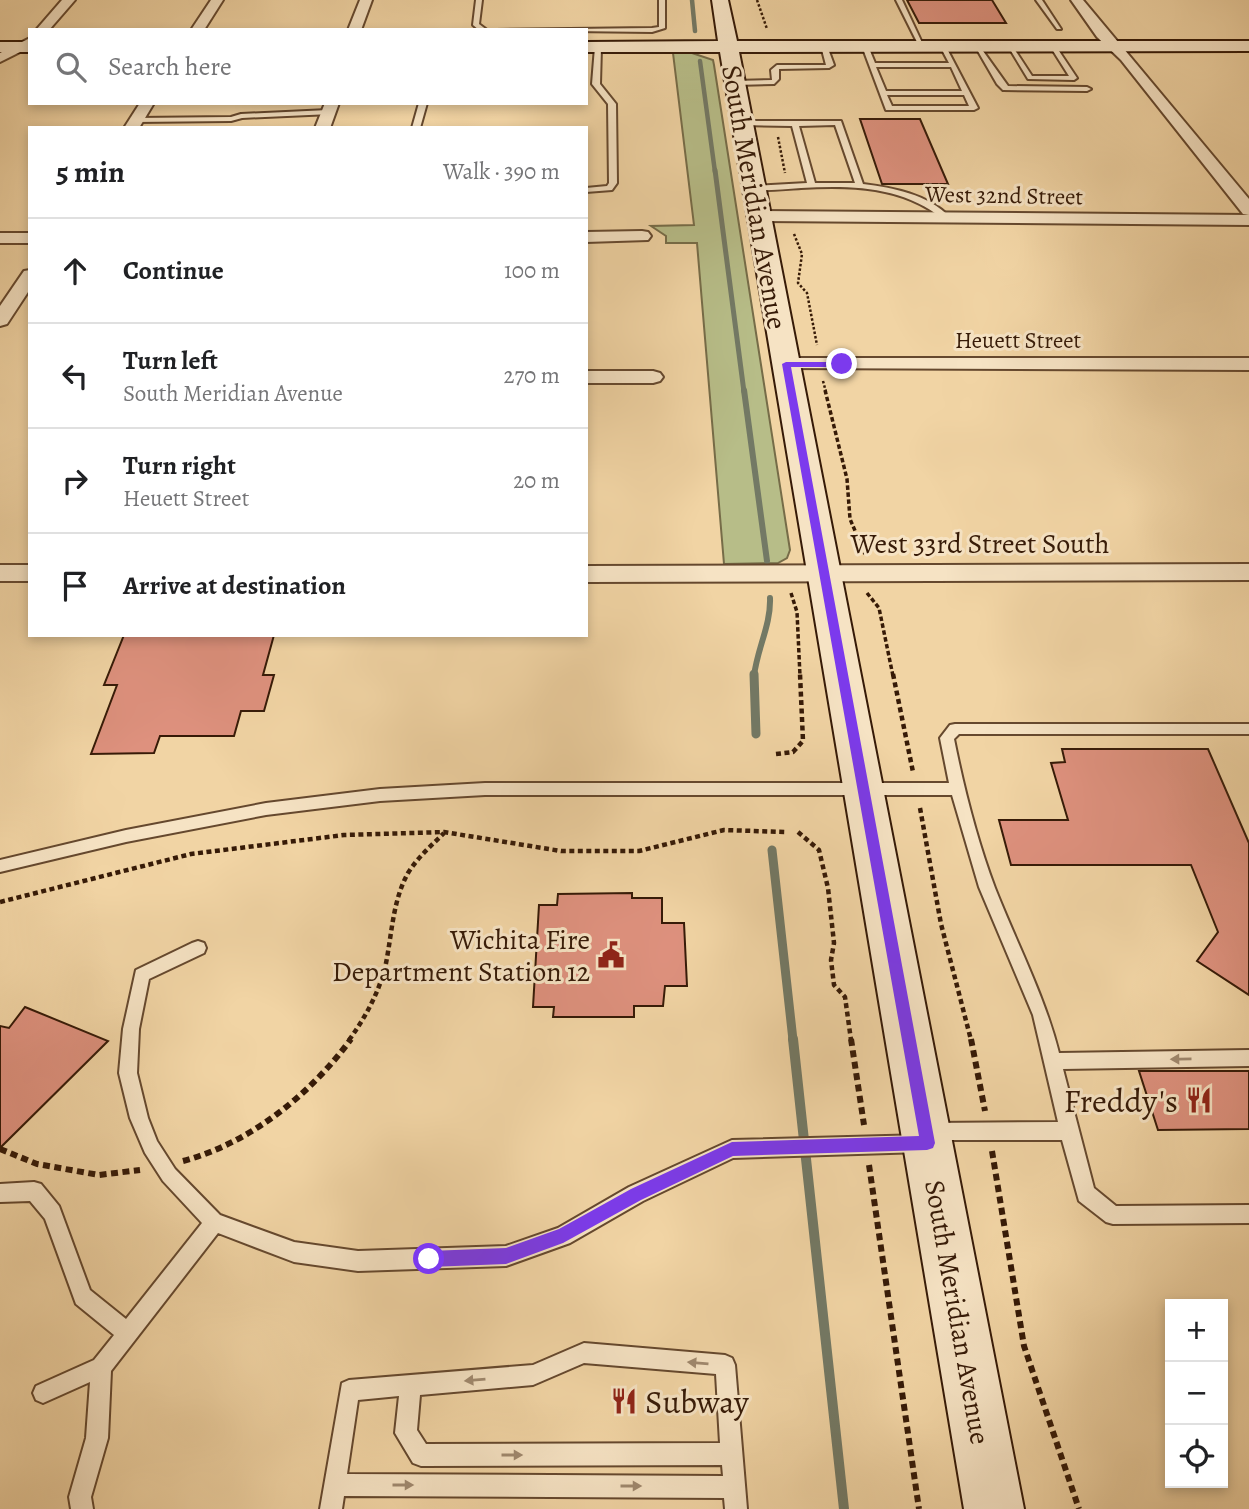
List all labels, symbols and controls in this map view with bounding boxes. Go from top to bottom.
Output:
search box [28,28,588,105]
icon: search [52,48,90,86]
text: Search here [108,49,232,84]
street label: South Meridian Avenue [712,62,796,332]
text: 5 min [56,152,125,192]
text: Walk · 390 m [443,156,560,187]
street label: West 32nd Street [924,179,1084,212]
icon: ahead [56,252,94,290]
text: Continue [123,253,224,288]
text: 100 m [504,255,560,286]
street label: Heuett Street [955,325,1082,356]
text: Turn left [123,343,218,378]
route end [826,348,857,379]
icon: left [56,357,94,395]
text: 270 m [503,360,560,391]
text: South Meridian Avenue [123,378,343,409]
text: Turn right [123,448,236,483]
icon: right [56,462,94,500]
text: 20 m [513,465,560,496]
text: Heuett Street [123,483,249,514]
street label: West 33rd Street South [850,525,1109,563]
icon: arrive [56,567,94,605]
text: Arrive at destination [123,568,346,603]
place label: Wichita Fire Department Station 12 [332,921,590,991]
public building icon: Wichita Fire Department Station 12 [596,940,626,970]
one-way arrow [1170,1053,1192,1065]
place label: Freddy's [1063,1078,1178,1123]
restaurant icon: Freddy's [1184,1085,1214,1115]
street label: South Meridian Avenue [915,1177,999,1447]
route start [413,1243,444,1274]
map controls [1165,1299,1228,1488]
button: + [1165,1299,1228,1362]
one-way arrow [687,1357,709,1368]
button: − [1165,1362,1228,1425]
one-way arrow [464,1375,486,1386]
place label: Subway [645,1379,749,1424]
restaurant icon: Subway [609,1386,639,1416]
button: locate [1165,1425,1228,1488]
one-way arrow [502,1449,524,1461]
one-way arrow [392,1479,414,1491]
one-way arrow [620,1480,642,1492]

